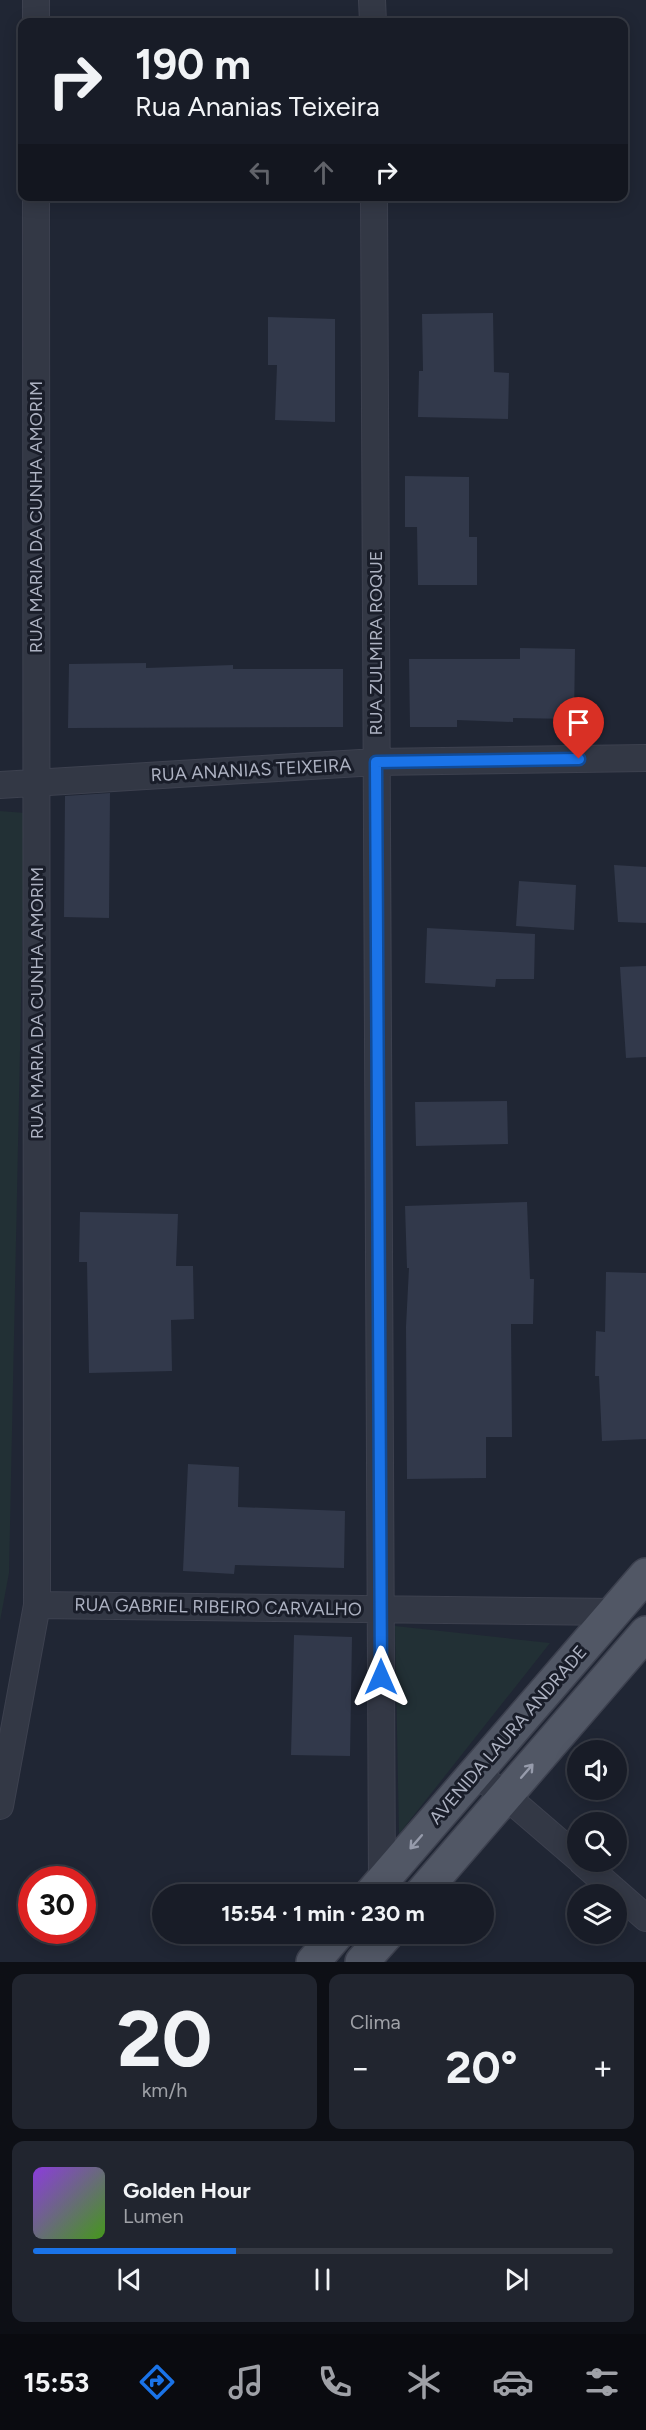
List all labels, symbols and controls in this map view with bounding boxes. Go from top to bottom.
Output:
text: 190 m [135,39,251,90]
icon: right [36,42,114,120]
text: Rua Ananias Teixeira [135,90,380,123]
icon: left [244,156,277,189]
icon: ahead [307,156,340,189]
icon: right [370,156,403,189]
street label: RUA MARIA DA CUNHA AMORIM [25,381,47,653]
street label: RUA ZULMIRA ROQUE [365,551,387,735]
pin [553,697,604,759]
icon: arrive [562,706,595,739]
street label: RUA ANANIAS TEIXEIRA [150,754,352,786]
street label: RUA MARIA DA CUNHA AMORIM [26,867,48,1139]
street label: RUA GABRIEL RIBEIRO CARVALHO [74,1593,362,1621]
street label: AVENIDA LAURA ANDRADE [424,1641,592,1829]
position arrow [349,1645,413,1709]
map controls [567,1740,627,1944]
button: sound [567,1740,627,1800]
one-way arrow [521,1763,534,1779]
button: search [567,1812,627,1872]
one-way arrow [409,1834,423,1849]
speed limit sign: 30 [18,1866,96,1944]
button: layers [567,1884,627,1944]
text: 15:54 · 1 min · 230 m [221,1900,425,1927]
text: 20 [117,1992,212,2086]
text: Clima [350,2010,401,2034]
text: 20° [445,2040,518,2094]
text: − [350,2048,371,2087]
text: + [592,2048,613,2087]
text: km/h [142,2078,187,2102]
text: Golden Hour [123,2177,251,2204]
text: Lumen [123,2204,184,2228]
icon: previous [113,2263,146,2296]
icon: pause [306,2263,339,2296]
icon: next [500,2263,533,2296]
icon: directions [136,2361,178,2403]
icon: music [225,2361,267,2403]
icon: phone [314,2361,356,2403]
icon: climate [403,2361,445,2403]
icon: car [492,2361,534,2403]
icon: filters [581,2361,623,2403]
text: 15:53 [23,2366,89,2399]

